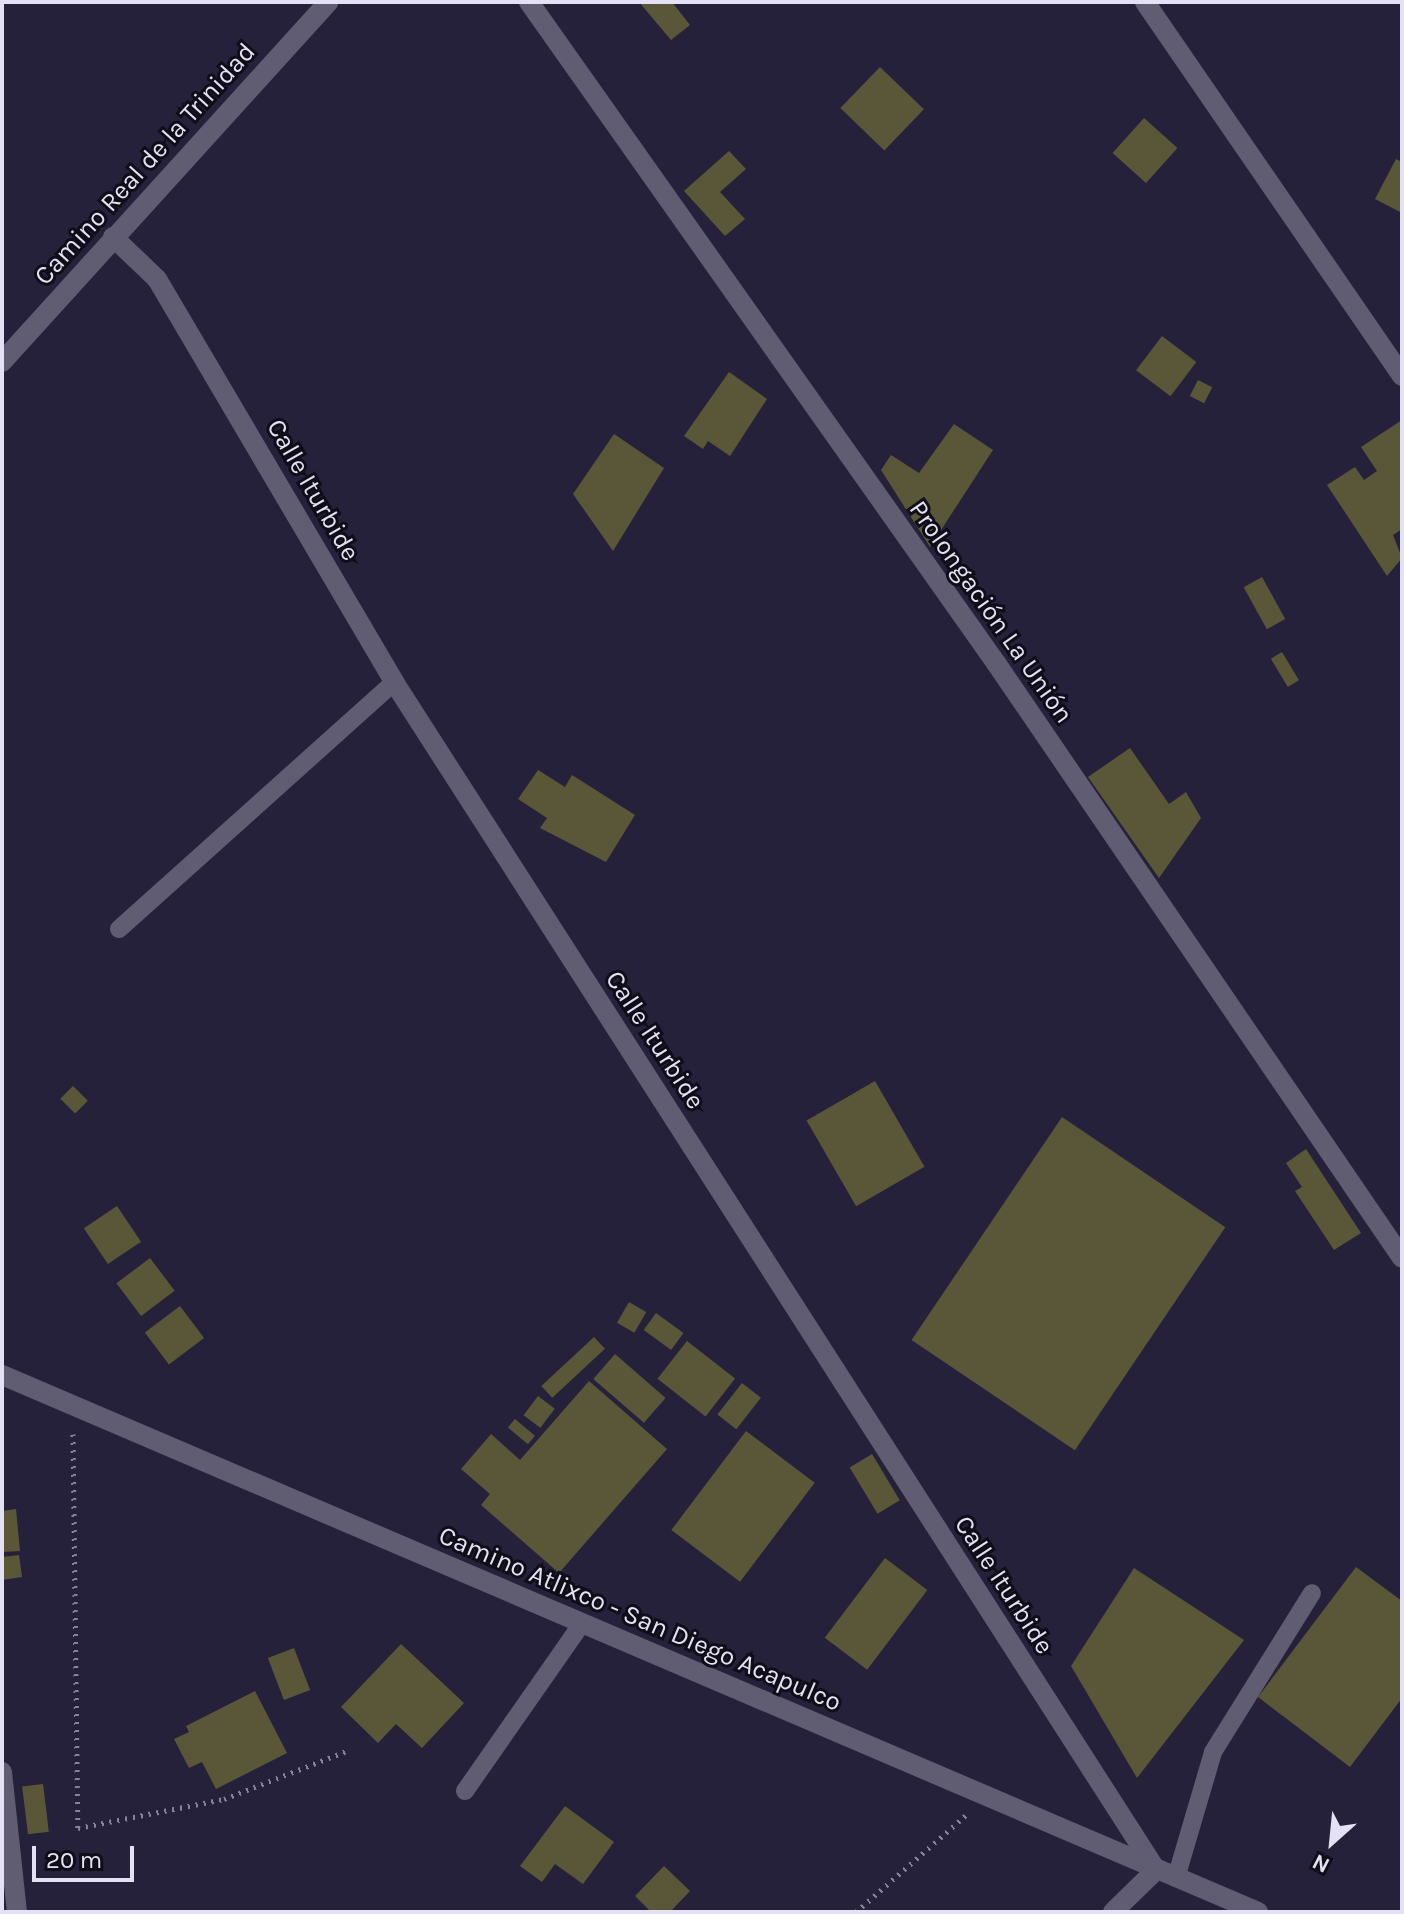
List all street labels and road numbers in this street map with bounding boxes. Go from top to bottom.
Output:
street label: Camino Real de la Trinidad [28,37,262,291]
street label: Calle Iturbide [260,414,366,566]
street label: Prolongación La Unión [902,495,1080,729]
street label: Calle Iturbide [599,965,711,1115]
street label: Calle Iturbide [948,1510,1060,1660]
street label: Camino Atlixco - San Diego Acapulco [434,1520,846,1718]

